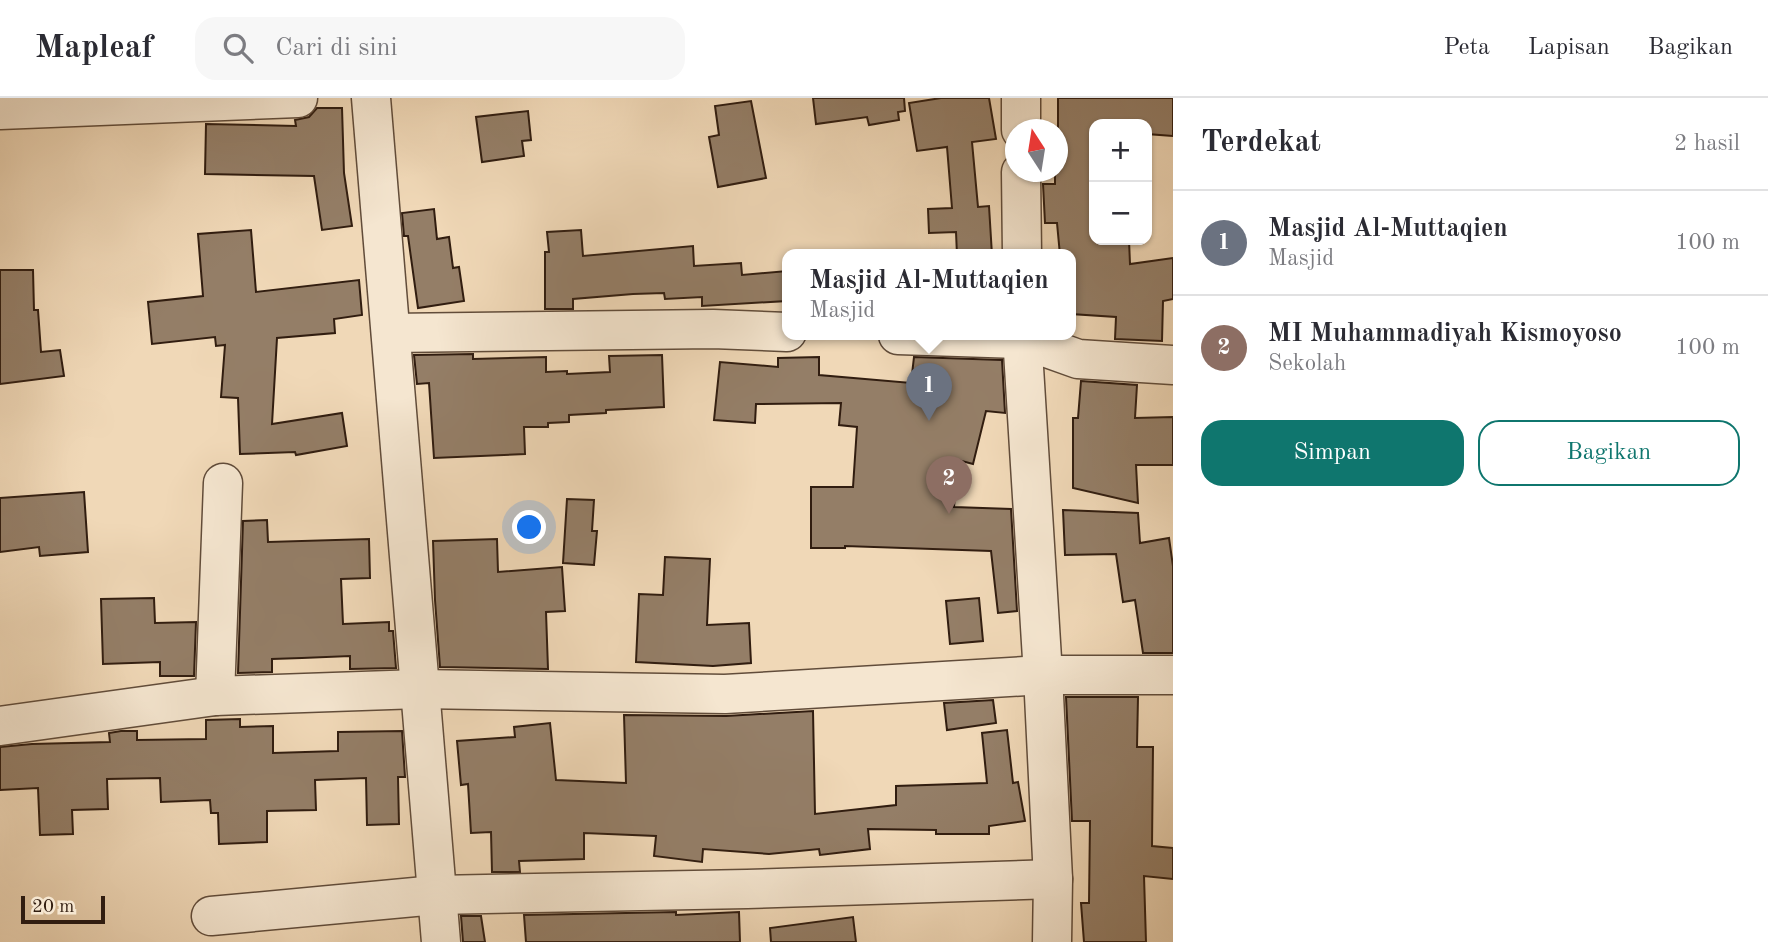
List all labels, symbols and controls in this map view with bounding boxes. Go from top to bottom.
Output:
search box [195,17,685,80]
icon: search [219,29,257,67]
text: Mapleaf [35,32,153,65]
text: Cari di sini [275,35,398,61]
text: Peta [1443,36,1490,60]
text: Lapisan [1528,36,1610,60]
text: Bagikan [1648,36,1733,60]
north arrow [1005,119,1068,182]
map controls [1089,119,1152,245]
button: + [1089,119,1152,182]
text: Terdekat [1201,128,1321,158]
text: 2 hasil [1674,132,1740,155]
button: − [1089,182,1152,245]
text: Masjid Al-Muttaqien [1268,216,1508,242]
text: 1 [1217,231,1231,254]
text: 100 m [1675,231,1740,254]
text: Masjid [1268,247,1334,270]
popup [782,249,1076,340]
text: Masjid Al-Muttaqien [809,268,1049,294]
text: Masjid [809,299,875,322]
text: MI Muhammadiyah Kismoyoso [1268,321,1622,347]
text: 2 [1217,336,1231,359]
text: 100 m [1675,336,1740,359]
text: Sekolah [1268,352,1346,375]
pin: 1 [906,363,952,421]
button: Simpan [1201,420,1464,486]
button: Bagikan [1478,420,1740,486]
pin: 2 [926,456,972,514]
your location [512,510,546,544]
scale bar [21,893,105,925]
text: 20 m [32,898,74,917]

